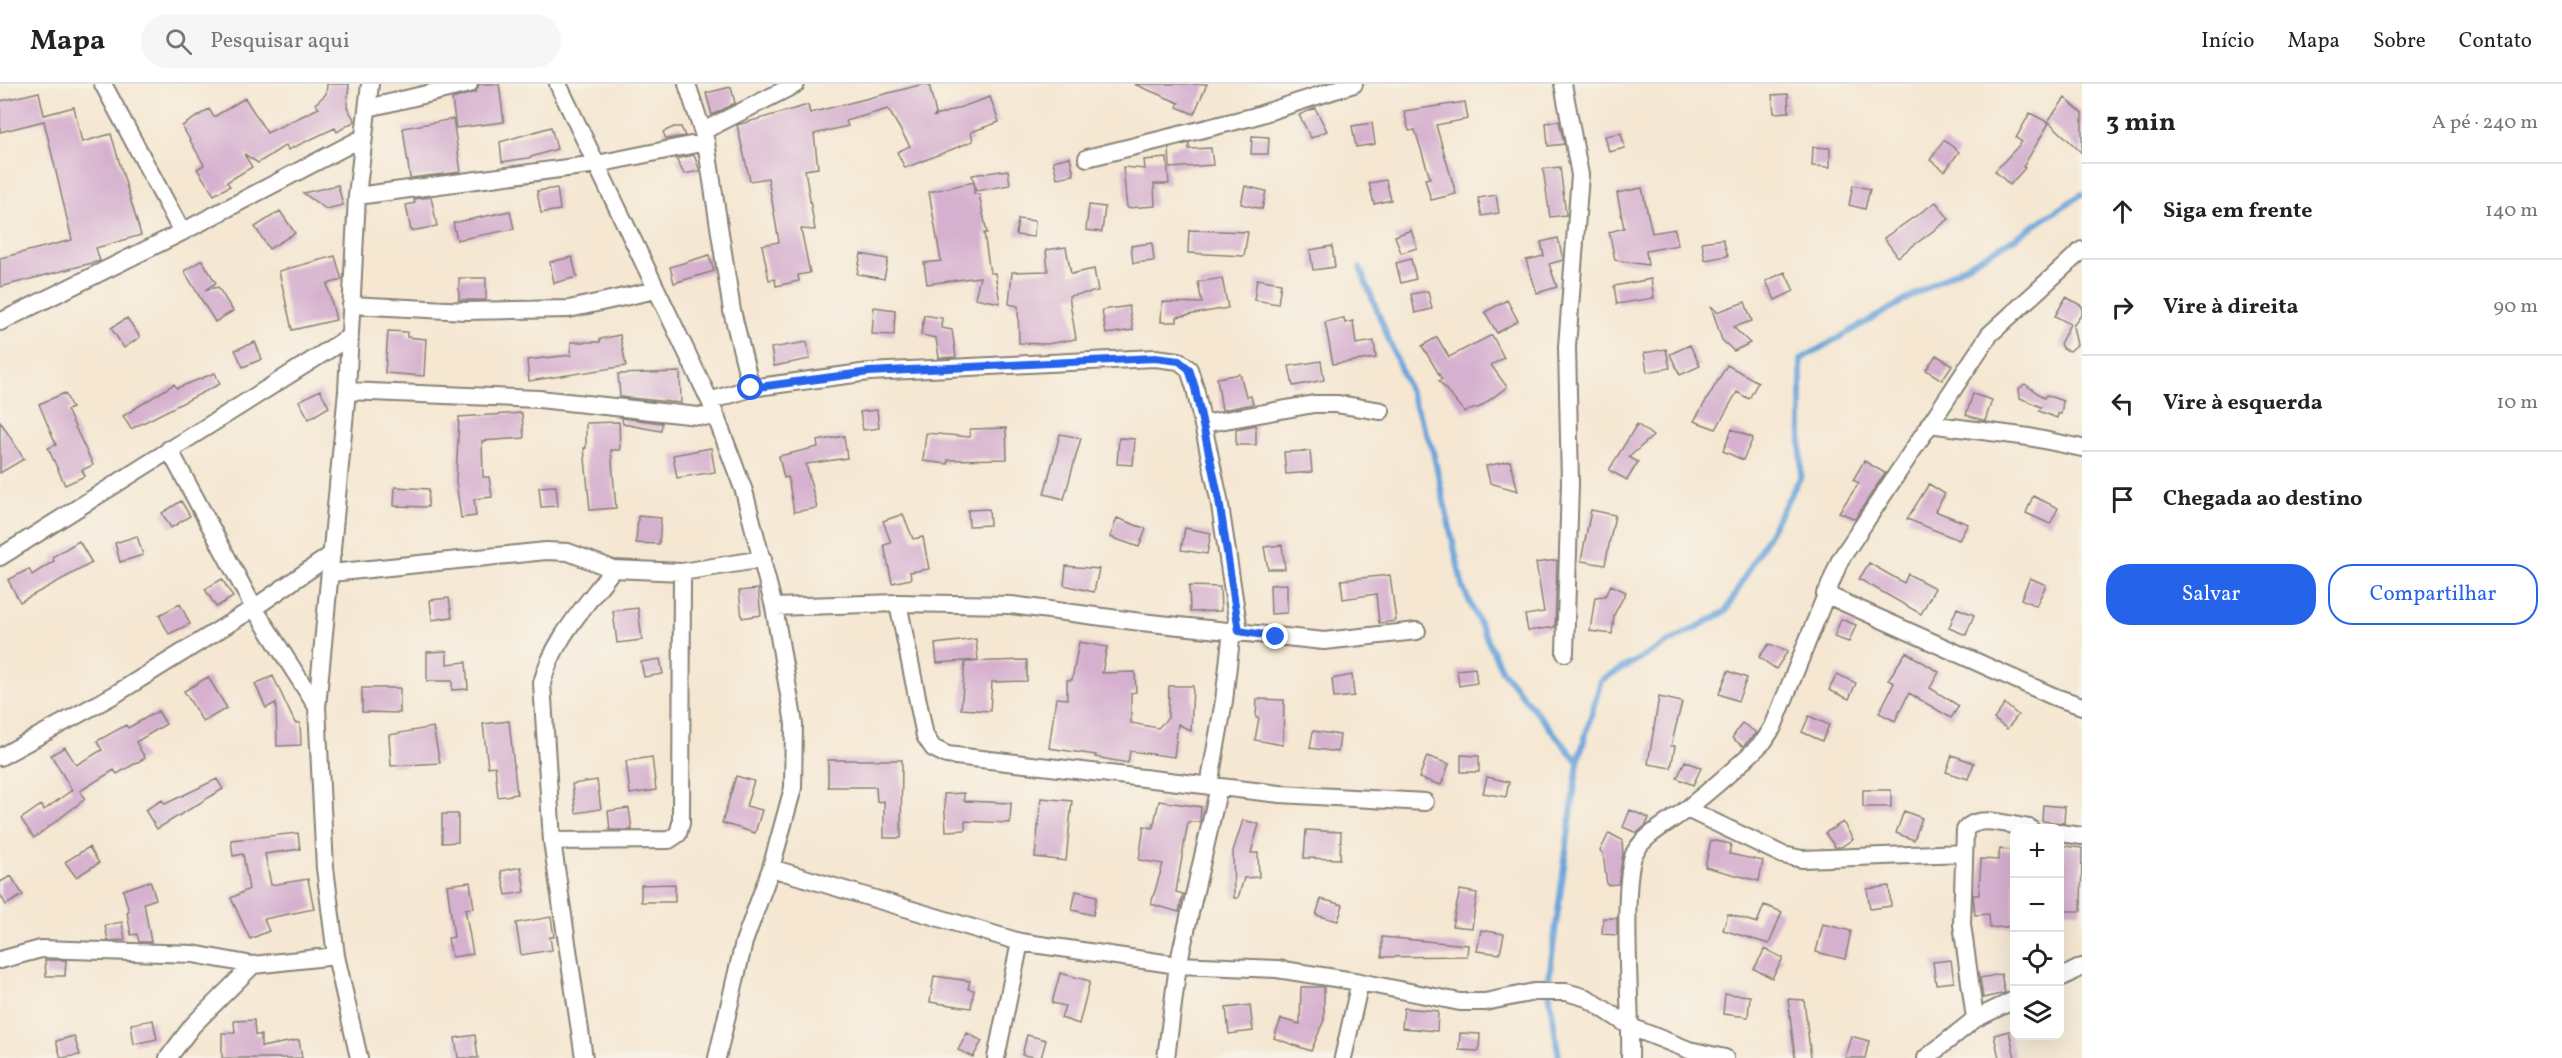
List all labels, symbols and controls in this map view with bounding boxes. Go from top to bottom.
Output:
search box [141,14,561,68]
text: Mapa [30,22,105,61]
icon: search [162,25,195,58]
text: Pesquisar aqui [210,26,350,57]
text: Início [2201,27,2254,56]
text: Mapa [2287,27,2340,56]
text: Sobre [2373,27,2426,56]
text: Contato [2459,27,2532,56]
text: 3 min [2106,105,2176,141]
text: A pé · 240 m [2432,109,2538,137]
icon: ahead [2106,195,2139,228]
text: Siga em frente [2163,196,2313,227]
text: 140 m [2485,197,2538,225]
icon: right [2106,291,2139,324]
text: Vire à direita [2163,292,2299,323]
text: 90 m [2494,293,2538,321]
route start [737,374,763,400]
icon: left [2106,387,2139,420]
text: Vire à esquerda [2163,388,2323,419]
text: 10 m [2497,389,2538,417]
icon: arrive [2106,483,2139,516]
text: Chegada ao destino [2163,484,2363,515]
button: Salvar [2106,564,2316,625]
button: Compartilhar [2328,564,2538,625]
route end [1262,623,1288,649]
map controls [2010,824,2064,1040]
button: + [2010,824,2064,878]
button: − [2010,878,2064,932]
button: locate [2010,932,2064,986]
button: layers [2010,986,2064,1040]

